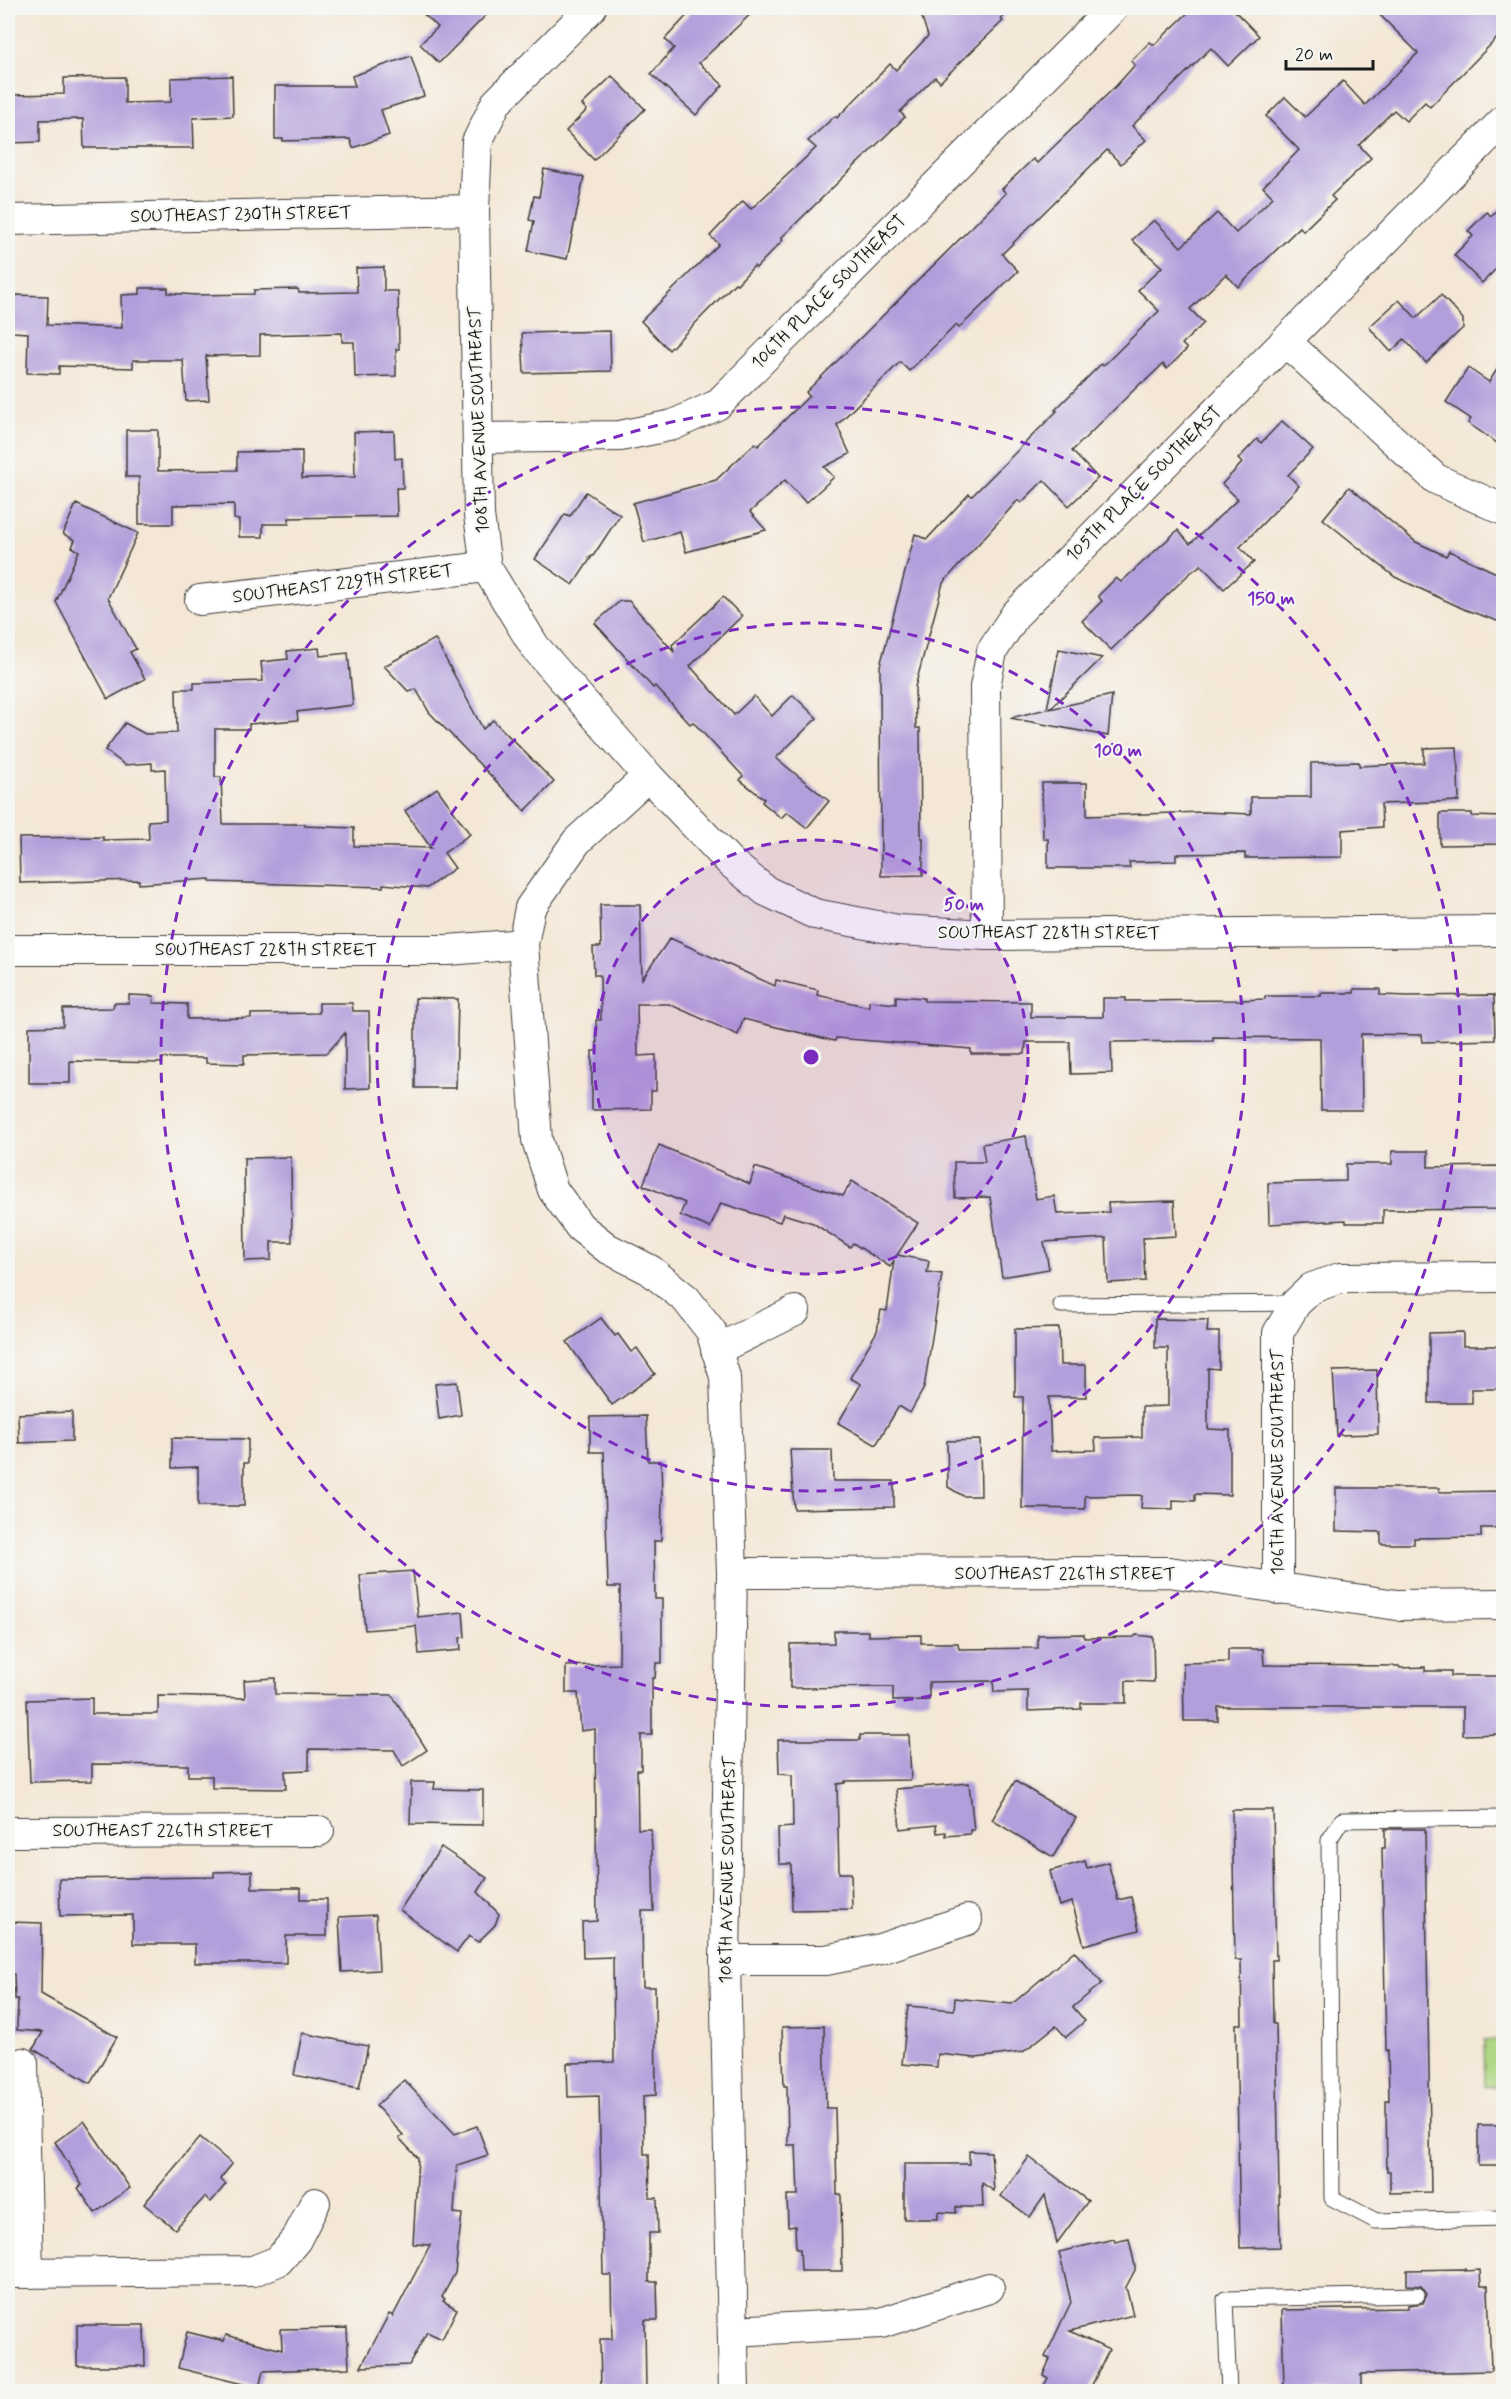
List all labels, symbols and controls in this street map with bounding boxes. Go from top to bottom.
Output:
scale bar [1286,33,1373,71]
text: 20 m [1295,43,1333,67]
street label: SOUTHEAST 230TH STREET [130,201,352,229]
street label: 106TH PLACE SOUTHEAST [746,209,912,375]
street label: 108TH AVENUE SOUTHEAST [463,305,495,534]
street label: 105TH PLACE SOUTHEAST [1061,401,1227,567]
street label: SOUTHEAST 229TH STREET [231,559,455,609]
text: 150 m [1247,587,1295,611]
text: 100 m [1094,739,1142,763]
text: 50 m [944,893,984,917]
street label: SOUTHEAST 228TH STREET [938,921,1160,945]
street label: SOUTHEAST 228TH STREET [155,938,377,962]
centre of rings [801,1047,821,1067]
street label: 106TH AVENUE SOUTHEAST [1266,1348,1290,1575]
street label: SOUTHEAST 226TH STREET [954,1562,1176,1586]
street label: 108TH AVENUE SOUTHEAST [714,1755,742,1984]
street label: SOUTHEAST 226TH STREET [52,1819,274,1843]

